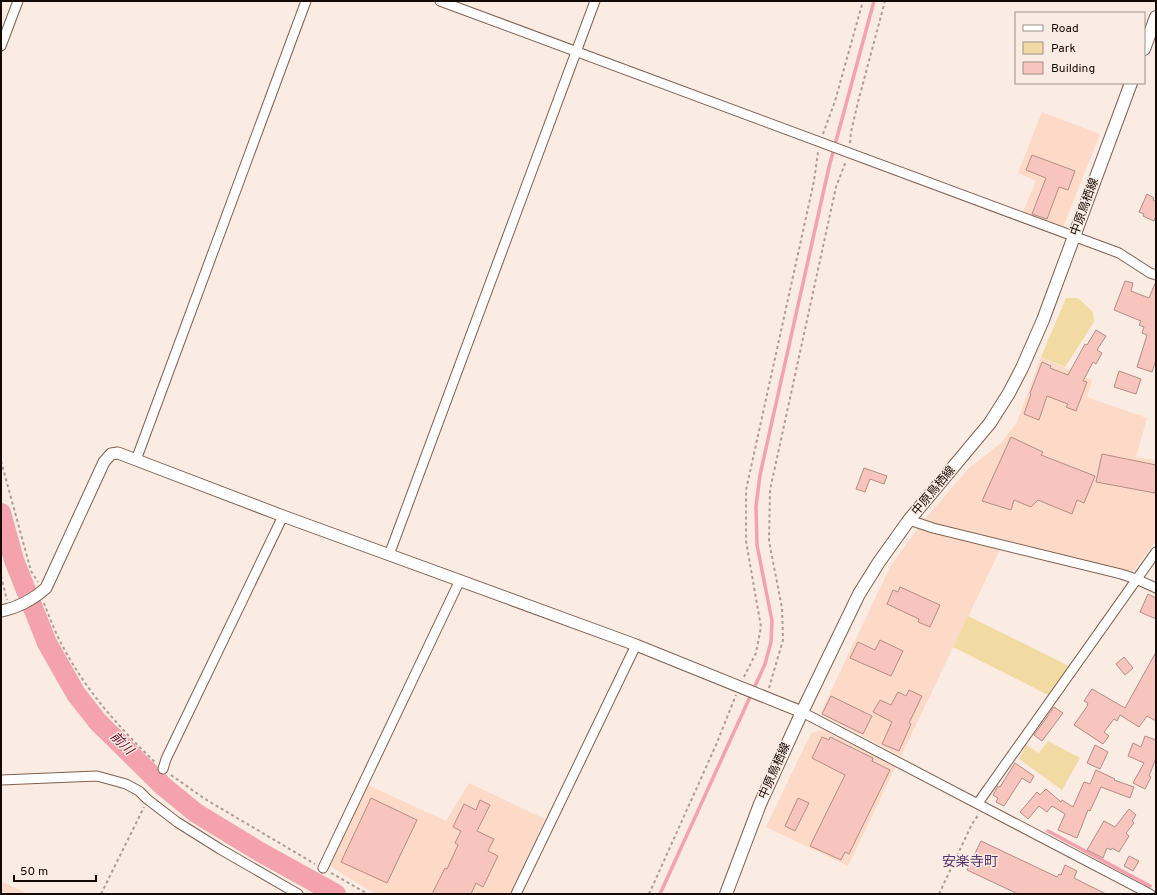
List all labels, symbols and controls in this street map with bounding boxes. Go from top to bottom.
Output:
legend [1015,12,1145,84]
text: Road [1051,21,1079,37]
text: Park [1051,41,1076,57]
text: Building [1051,61,1095,77]
street label: 中原鳥栖線 [1067,176,1103,238]
street label: 中原鳥栖線 [909,463,959,519]
water label: 前川 [106,729,137,760]
street label: 中原鳥栖線 [755,740,795,802]
district label: 安楽寺町 [942,854,998,871]
scale bar [14,857,96,883]
text: 50 m [20,864,48,880]

